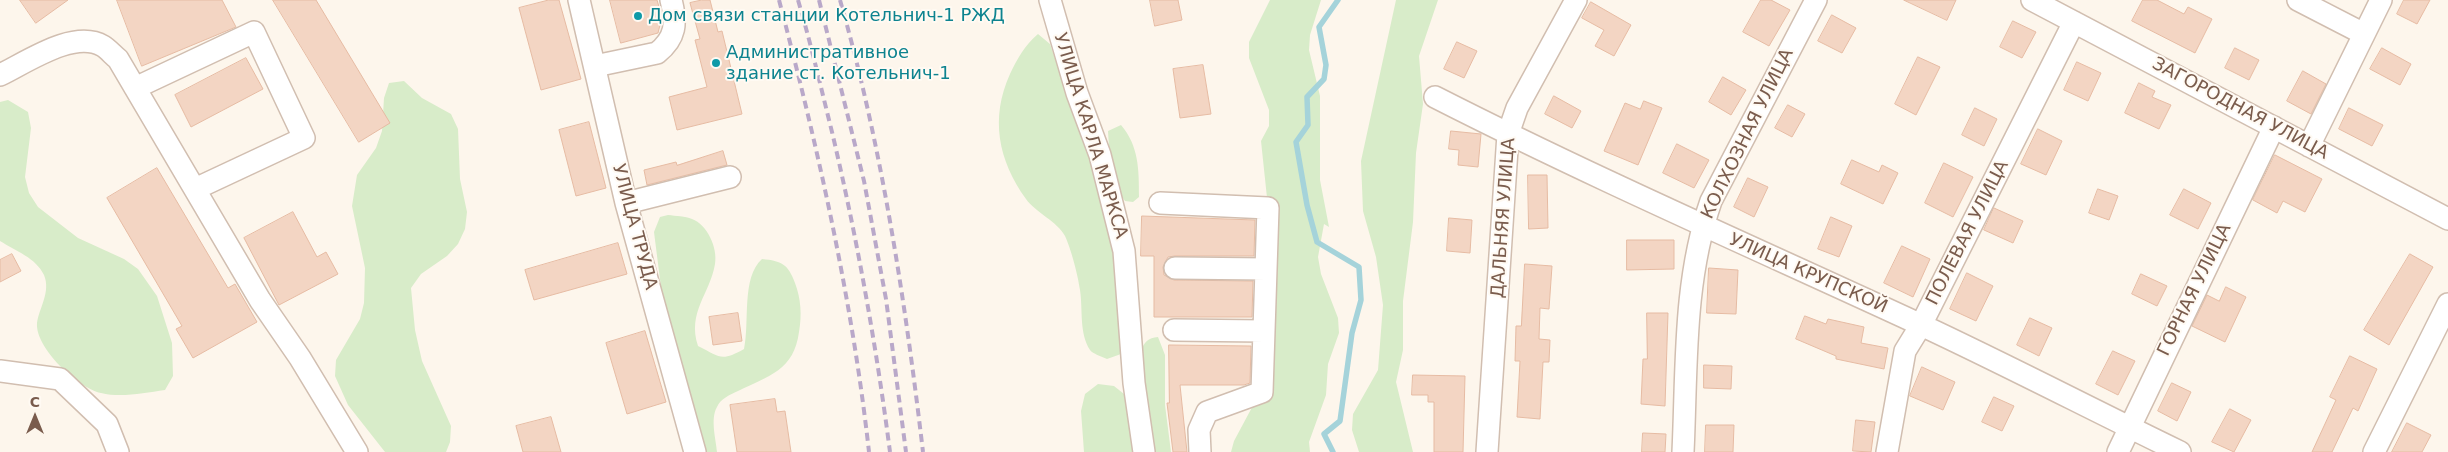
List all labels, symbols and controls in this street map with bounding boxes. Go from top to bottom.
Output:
place label: Дом связи станции Котельнич-1 РЖД [648,5,1005,27]
marker: Дом связи станции Котельнич-1 РЖД [632,10,644,22]
street label: УЛИЦА КАРЛА МАРКСА [1048,31,1132,241]
place label: Административное здание ст. Котельнич-1 [726,42,951,84]
street label: КОЛХОЗНАЯ УЛИЦА [1697,45,1799,223]
street label: ЗАГОРОДНАЯ УЛИЦА [2148,53,2332,165]
marker: Административное здание ст. Котельнич-1 [710,57,722,69]
street label: ДАЛЬНЯЯ УЛИЦА [1488,137,1520,299]
street label: ПОЛЕВАЯ УЛИЦА [1922,157,2014,309]
street label: УЛИЦА ТРУДА [607,162,661,292]
street label: ГОРНАЯ УЛИЦА [2154,220,2236,360]
street label: УЛИЦА КРУПСКОЙ [1725,229,1891,319]
north arrow [10,392,60,442]
text: С [30,394,40,410]

